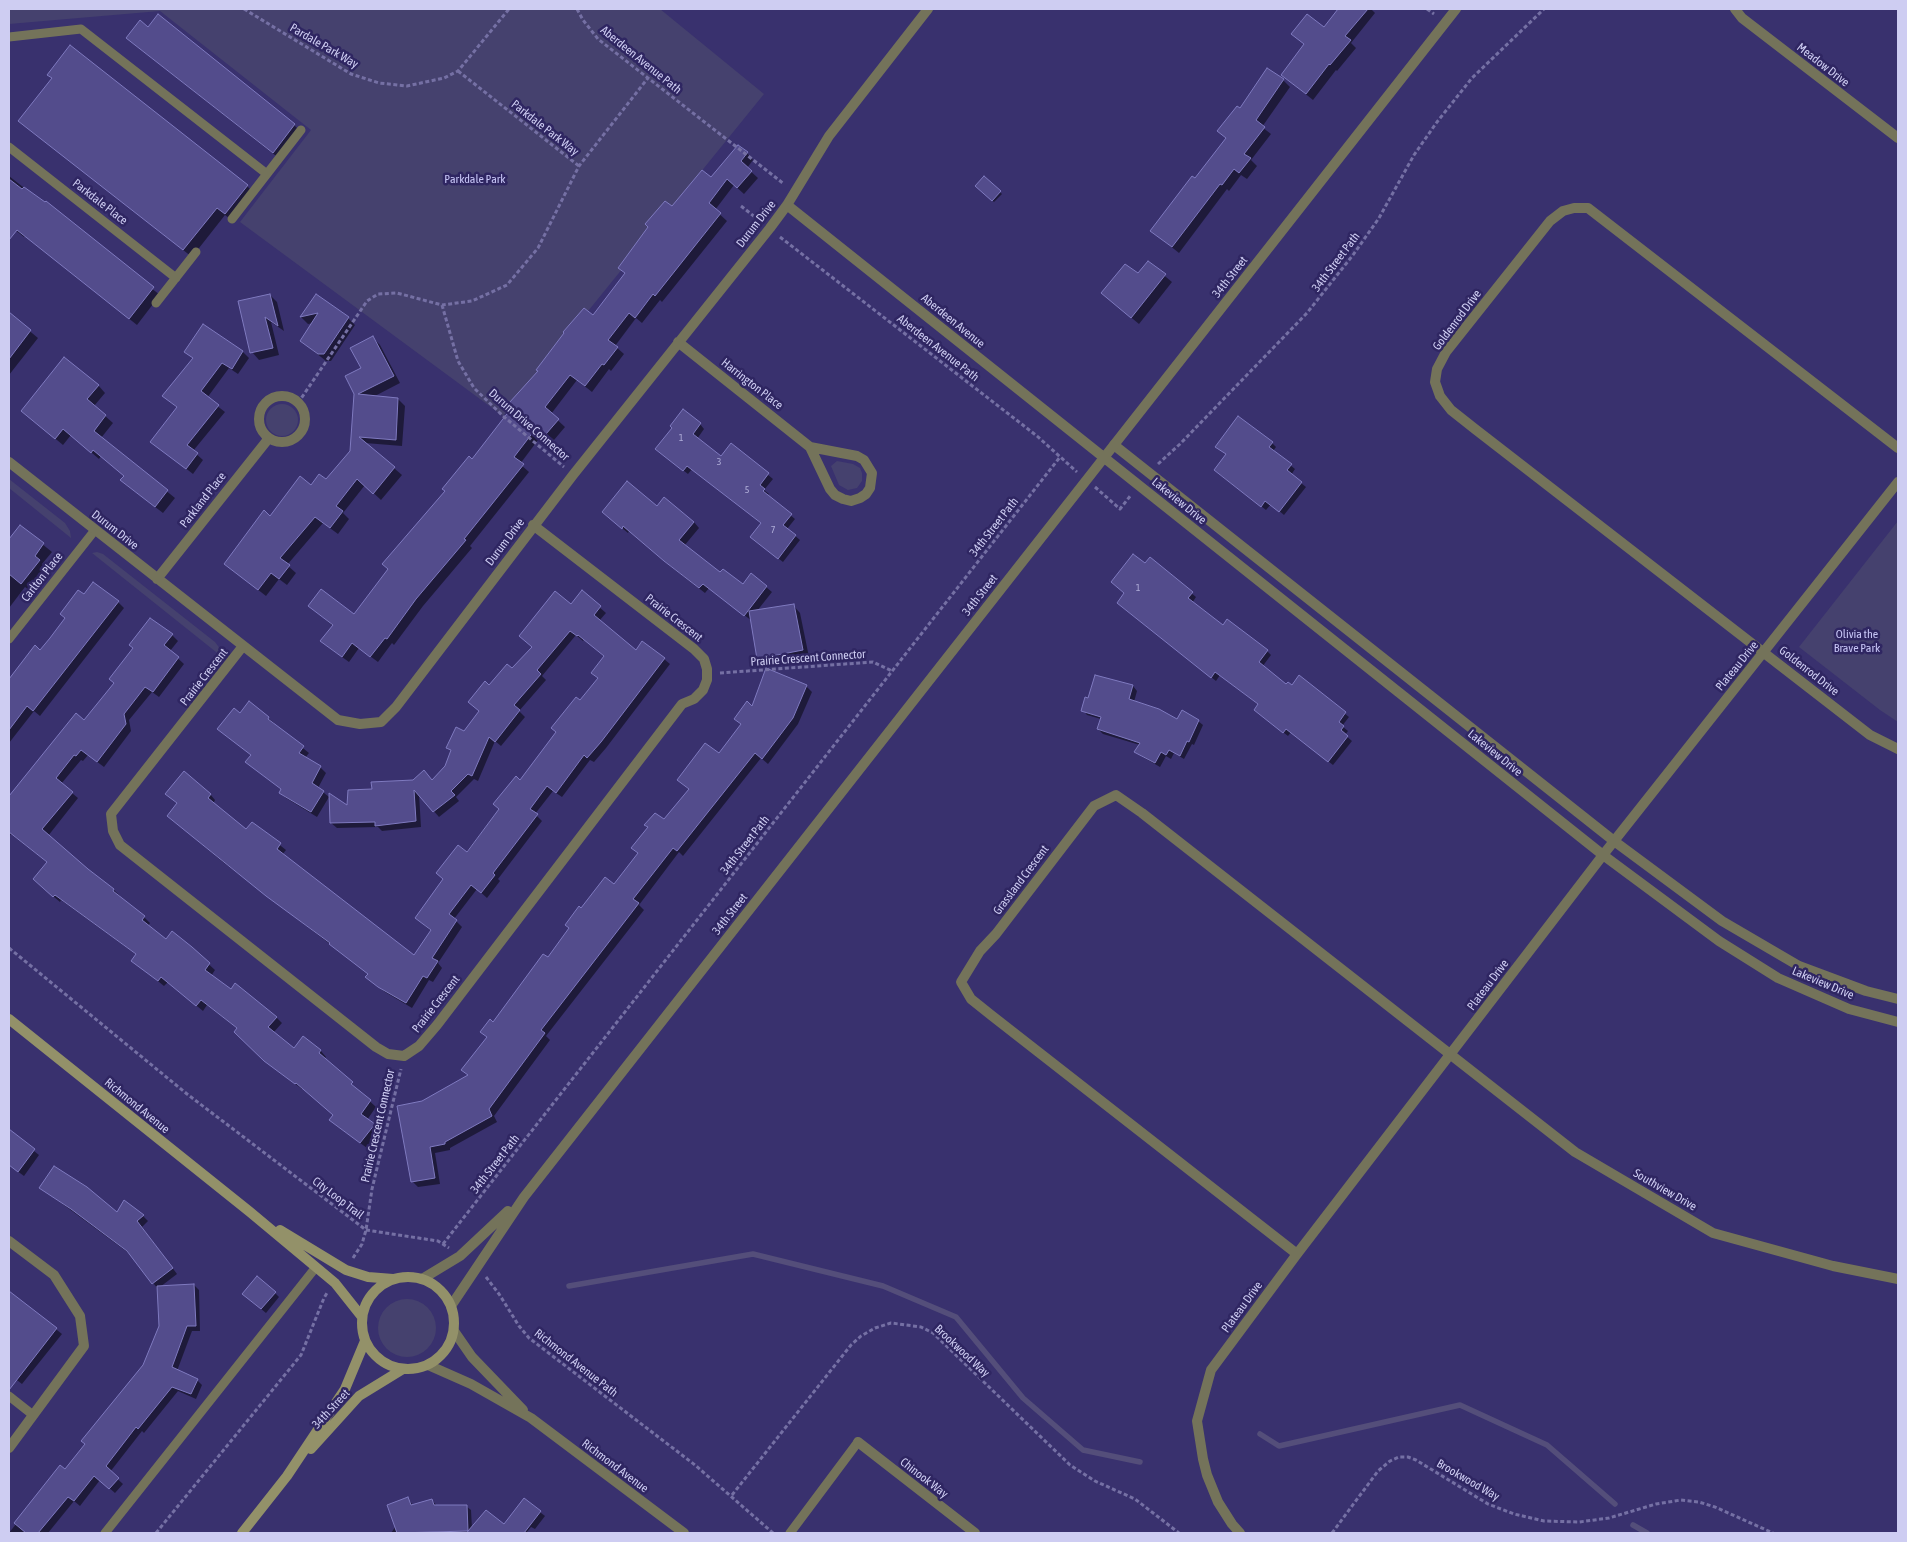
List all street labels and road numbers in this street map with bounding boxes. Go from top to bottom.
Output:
street label: Pardale Park Way [287,21,361,71]
street label: Aberdeen Avenue Path [598,23,684,97]
street label: Meadow Drive [1794,40,1852,90]
street label: Parkdale Park Way [508,97,582,159]
street label: Parkdale Place [70,176,130,228]
street label: Durum Drive [733,198,779,250]
street label: 34th Street Path [1309,229,1363,295]
street label: 34th Street [1209,253,1251,301]
street label: Goldenrod Drive [1430,287,1484,353]
street label: Aberdeen Avenue [918,291,988,351]
street label: Aberdeen Avenue Path [894,312,982,384]
street label: Harrington Place [718,355,786,413]
street label: Durum Drive Connector [486,386,572,464]
street label: Parkland Place [177,469,229,531]
street label: Lakeview Drive [1149,475,1209,527]
street label: 34th Street Path [967,495,1021,559]
street label: Durum Drive [89,507,141,553]
street label: Durum Drive [483,516,527,568]
street label: Carlton Place [18,549,66,605]
street label: 34th Street [959,571,1001,619]
street label: Prairie Crescent [642,591,706,645]
street label: Plateau Drive [1713,638,1761,694]
street label: Goldenrod Drive [1776,643,1842,699]
street label: Prairie Crescent [177,645,231,709]
street label: Prairie Crescent Connector [750,647,866,669]
street label: Lakeview Drive [1465,727,1525,779]
street label: 34th Street Path [718,813,772,877]
street label: Grassland Crescent [990,842,1052,918]
street label: 34th Street [709,890,751,938]
street label: Plateau Drive [1464,957,1512,1013]
street label: Lakeview Drive [1790,964,1856,1002]
street label: Prairie Crescent [409,972,463,1036]
street label: Prairie Crescent Connector [358,1068,398,1184]
street label: Richmond Avenue [102,1075,172,1137]
street label: 34th Street Path [468,1132,522,1196]
street label: Southview Drive [1631,1166,1699,1214]
street label: City Loop Trail [309,1174,367,1222]
street label: Plateau Drive [1219,1279,1265,1335]
street label: Brookwood Way [931,1322,993,1380]
street label: Richmond Avenue Path [531,1326,621,1400]
street label: 34th Street [309,1386,353,1432]
street label: Richmond Avenue [579,1436,651,1496]
street label: Chinook Way [897,1455,951,1501]
street label: Brookwood Way [1434,1456,1502,1504]

